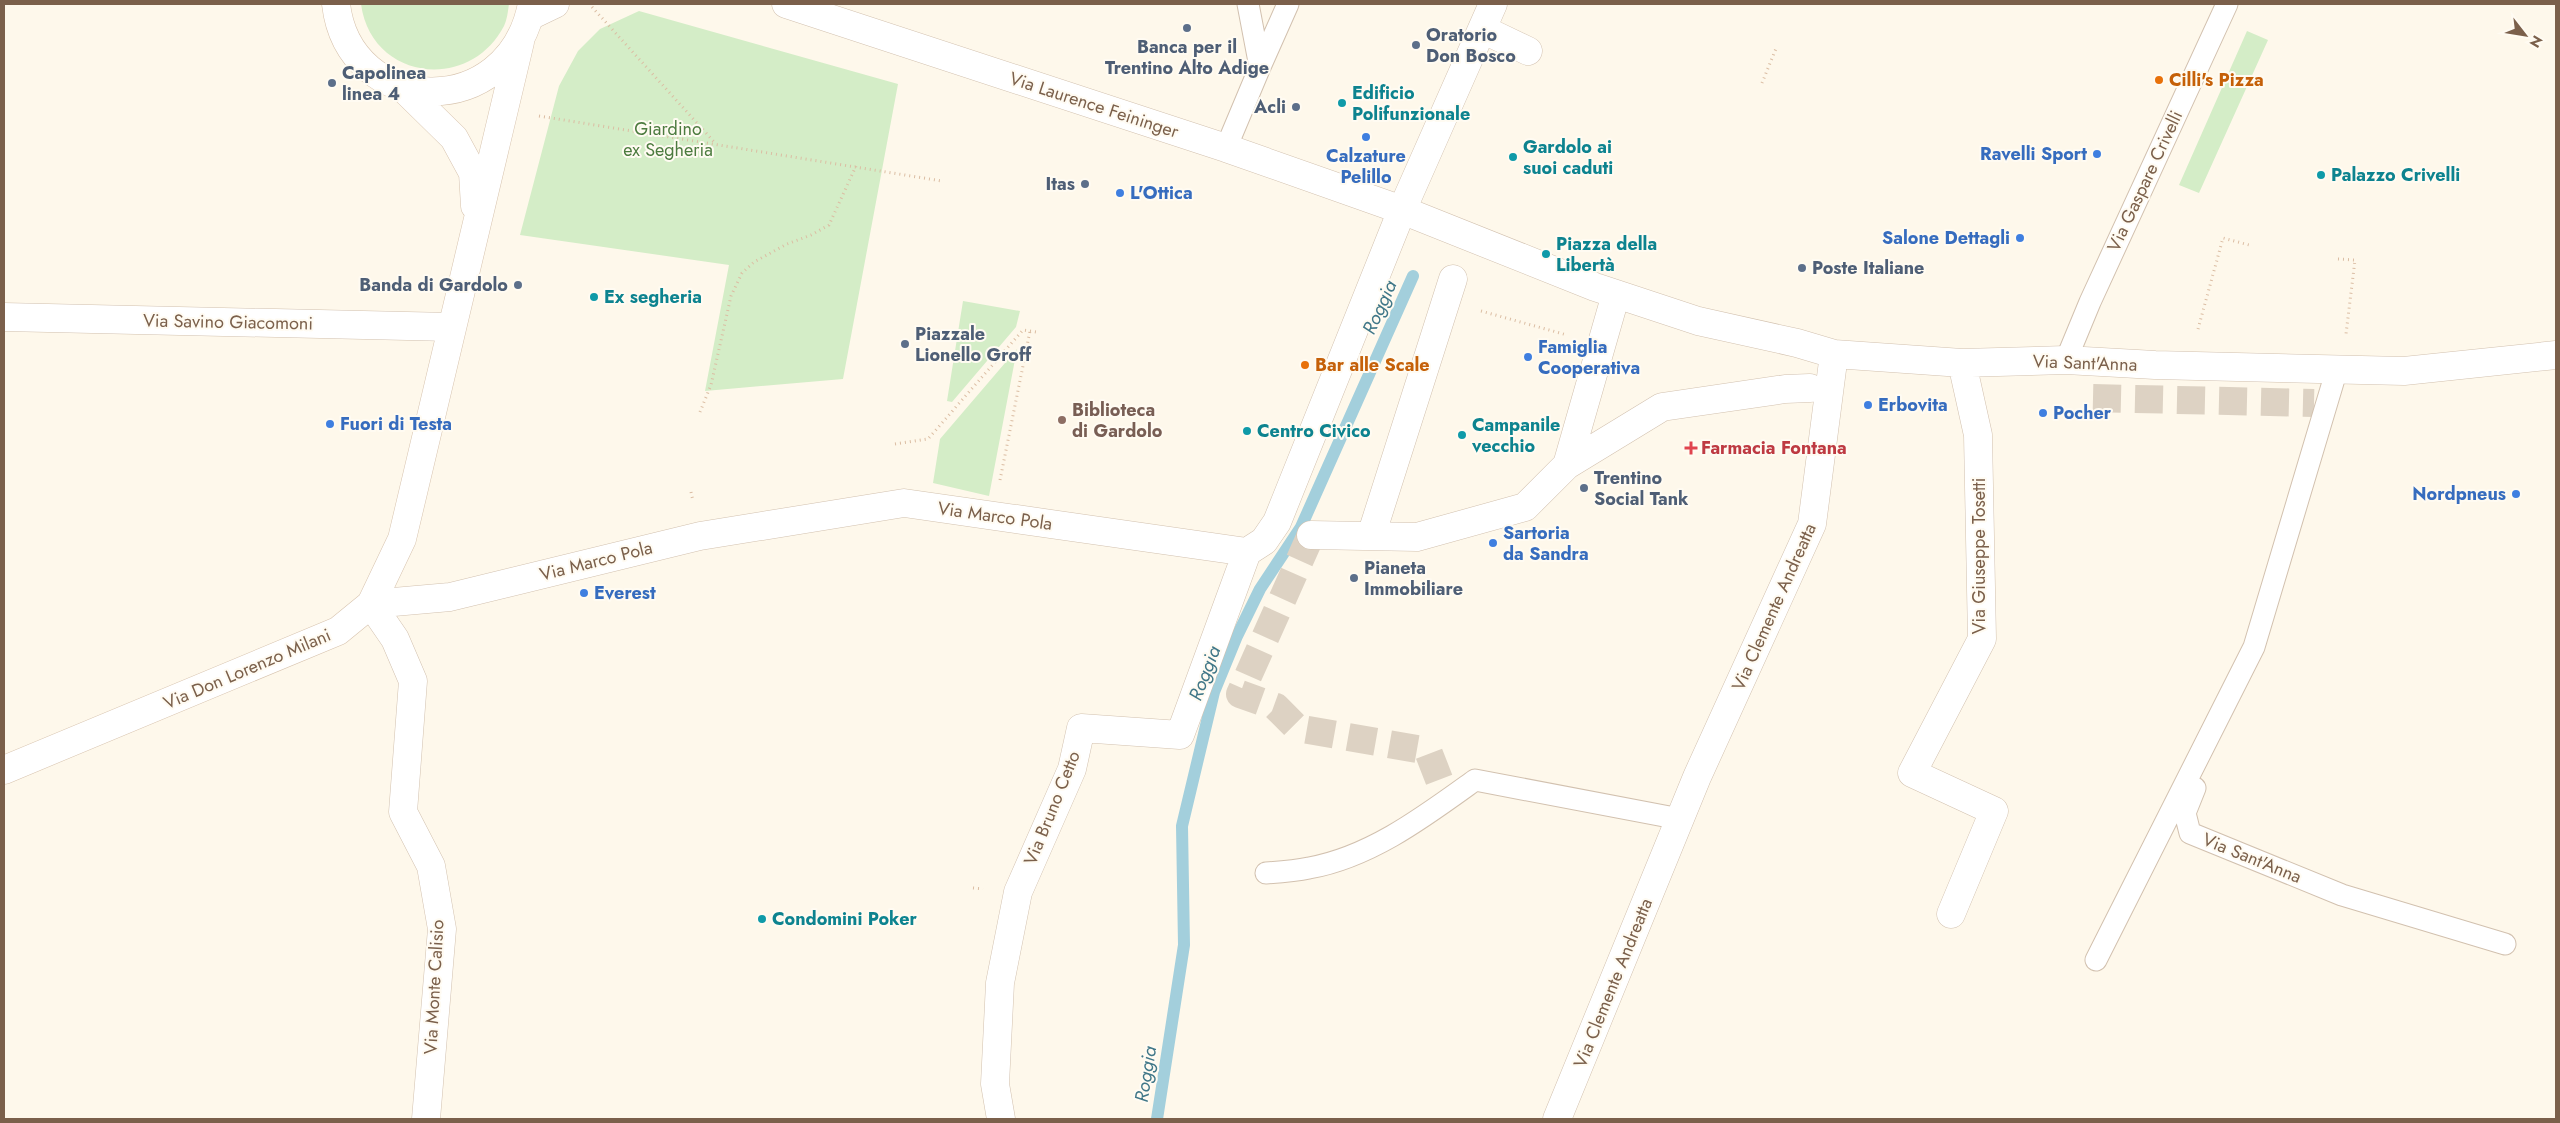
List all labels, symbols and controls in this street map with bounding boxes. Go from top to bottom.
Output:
north arrow [2500,10,2550,60]
marker: Banca per il Trentino Alto Adige [1181,22,1193,34]
place label: Oratorio Don Bosco [1426,22,1516,69]
text: N [2525,32,2548,52]
place label: Banca per il Trentino Alto Adige [1105,34,1269,81]
marker: Oratorio Don Bosco [1410,39,1422,51]
place label: Capolinea linea 4 [342,60,426,107]
street label: Via Laurence Feininger [1006,65,1183,145]
place label: Cilli's Pizza [2169,67,2264,93]
marker: Cilli's Pizza [2153,74,2165,86]
marker: Capolinea linea 4 [326,77,338,89]
place label: Edificio Polifunzionale [1352,80,1470,127]
place label: Acli [1253,94,1286,120]
marker: Edificio Polifunzionale [1336,97,1348,109]
marker: Acli [1290,101,1302,113]
street label: Via Gaspare Crivelli [2101,106,2189,256]
park label: Giardino ex Segheria [623,116,713,163]
marker: Calzature Pelillo [1360,131,1372,143]
place label: Gardolo ai suoi caduti [1523,134,1613,181]
place label: Ravelli Sport [1980,141,2087,167]
place label: Calzature Pelillo [1326,143,1406,190]
marker: Ravelli Sport [2091,148,2103,160]
marker: Gardolo ai suoi caduti [1507,151,1519,163]
place label: Palazzo Crivelli [2331,162,2460,188]
marker: Palazzo Crivelli [2315,169,2327,181]
place label: Itas [1046,171,1075,197]
marker: Itas [1079,178,1091,190]
place label: L'Ottica [1130,180,1193,206]
marker: L'Ottica [1114,187,1126,199]
place label: Salone Dettagli [1882,225,2010,251]
place label: Piazza della Libertà [1556,231,1657,278]
marker: Salone Dettagli [2014,232,2026,244]
marker: Piazza della Libertà [1540,248,1552,260]
place label: Poste Italiane [1812,255,1924,281]
marker: Poste Italiane [1796,262,1808,274]
place label: Banda di Gardolo [359,272,508,298]
water label: Roggia [1356,275,1404,339]
marker: Banda di Gardolo [512,279,524,291]
place label: Ex segheria [604,284,702,310]
marker: Ex segheria [588,291,600,303]
street label: Via Savino Giacomoni [143,308,313,336]
place label: Piazzale Lionello Groff [915,321,1032,368]
place label: Famiglia Cooperativa [1538,334,1640,381]
marker: Piazzale Lionello Groff [899,338,911,350]
street label: Via Sant'Anna [2032,348,2138,378]
marker: Famiglia Cooperativa [1522,351,1534,363]
place label: Bar alle Scale [1315,352,1430,378]
marker: Bar alle Scale [1299,359,1311,371]
place label: Erbovita [1878,392,1948,418]
place label: Biblioteca di Gardolo [1072,397,1163,444]
marker: Erbovita [1862,399,1874,411]
place label: Pocher [2053,400,2112,426]
marker: Pocher [2037,407,2049,419]
place label: Fuori di Testa [340,411,452,437]
place label: Campanile vecchio [1471,412,1560,459]
marker: Biblioteca di Gardolo [1056,414,1068,426]
marker: Fuori di Testa [324,418,336,430]
place label: Centro Civico [1257,418,1371,444]
marker: Centro Civico [1241,425,1253,437]
marker: Campanile vecchio [1456,429,1468,441]
place label: Farmacia Fontana [1701,435,1847,461]
marker: Farmacia Fontana [1685,442,1697,454]
place label: Trentino Social Tank [1594,465,1689,512]
street label: Via Giuseppe Tosetti [1966,478,1992,634]
place label: Nordpneus [2412,481,2506,507]
marker: Trentino Social Tank [1578,482,1590,494]
marker: Nordpneus [2510,488,2522,500]
street label: Via Marco Pola [936,495,1054,537]
street label: Via Clemente Andreatta [1725,519,1823,695]
place label: Sartoria da Sandra [1503,520,1589,567]
street label: Via Marco Pola [537,534,655,588]
marker: Sartoria da Sandra [1487,537,1499,549]
place label: Pianeta Immobiliare [1364,555,1463,602]
marker: Pianeta Immobiliare [1348,572,1360,584]
place label: Everest [594,580,656,606]
marker: Everest [578,587,590,599]
street label: Via Don Lorenzo Milani [159,622,335,716]
water label: Roggia [1182,641,1227,704]
street label: Via Bruno Cetto [1017,747,1087,869]
street label: Via Sant'Anna [2199,826,2305,890]
street label: Via Clemente Andreatta [1567,894,1659,1072]
place label: Condomini Poker [772,906,917,932]
marker: Condomini Poker [756,913,768,925]
street label: Via Monte Calisio [417,919,451,1055]
water label: Roggia [1128,1043,1163,1104]

